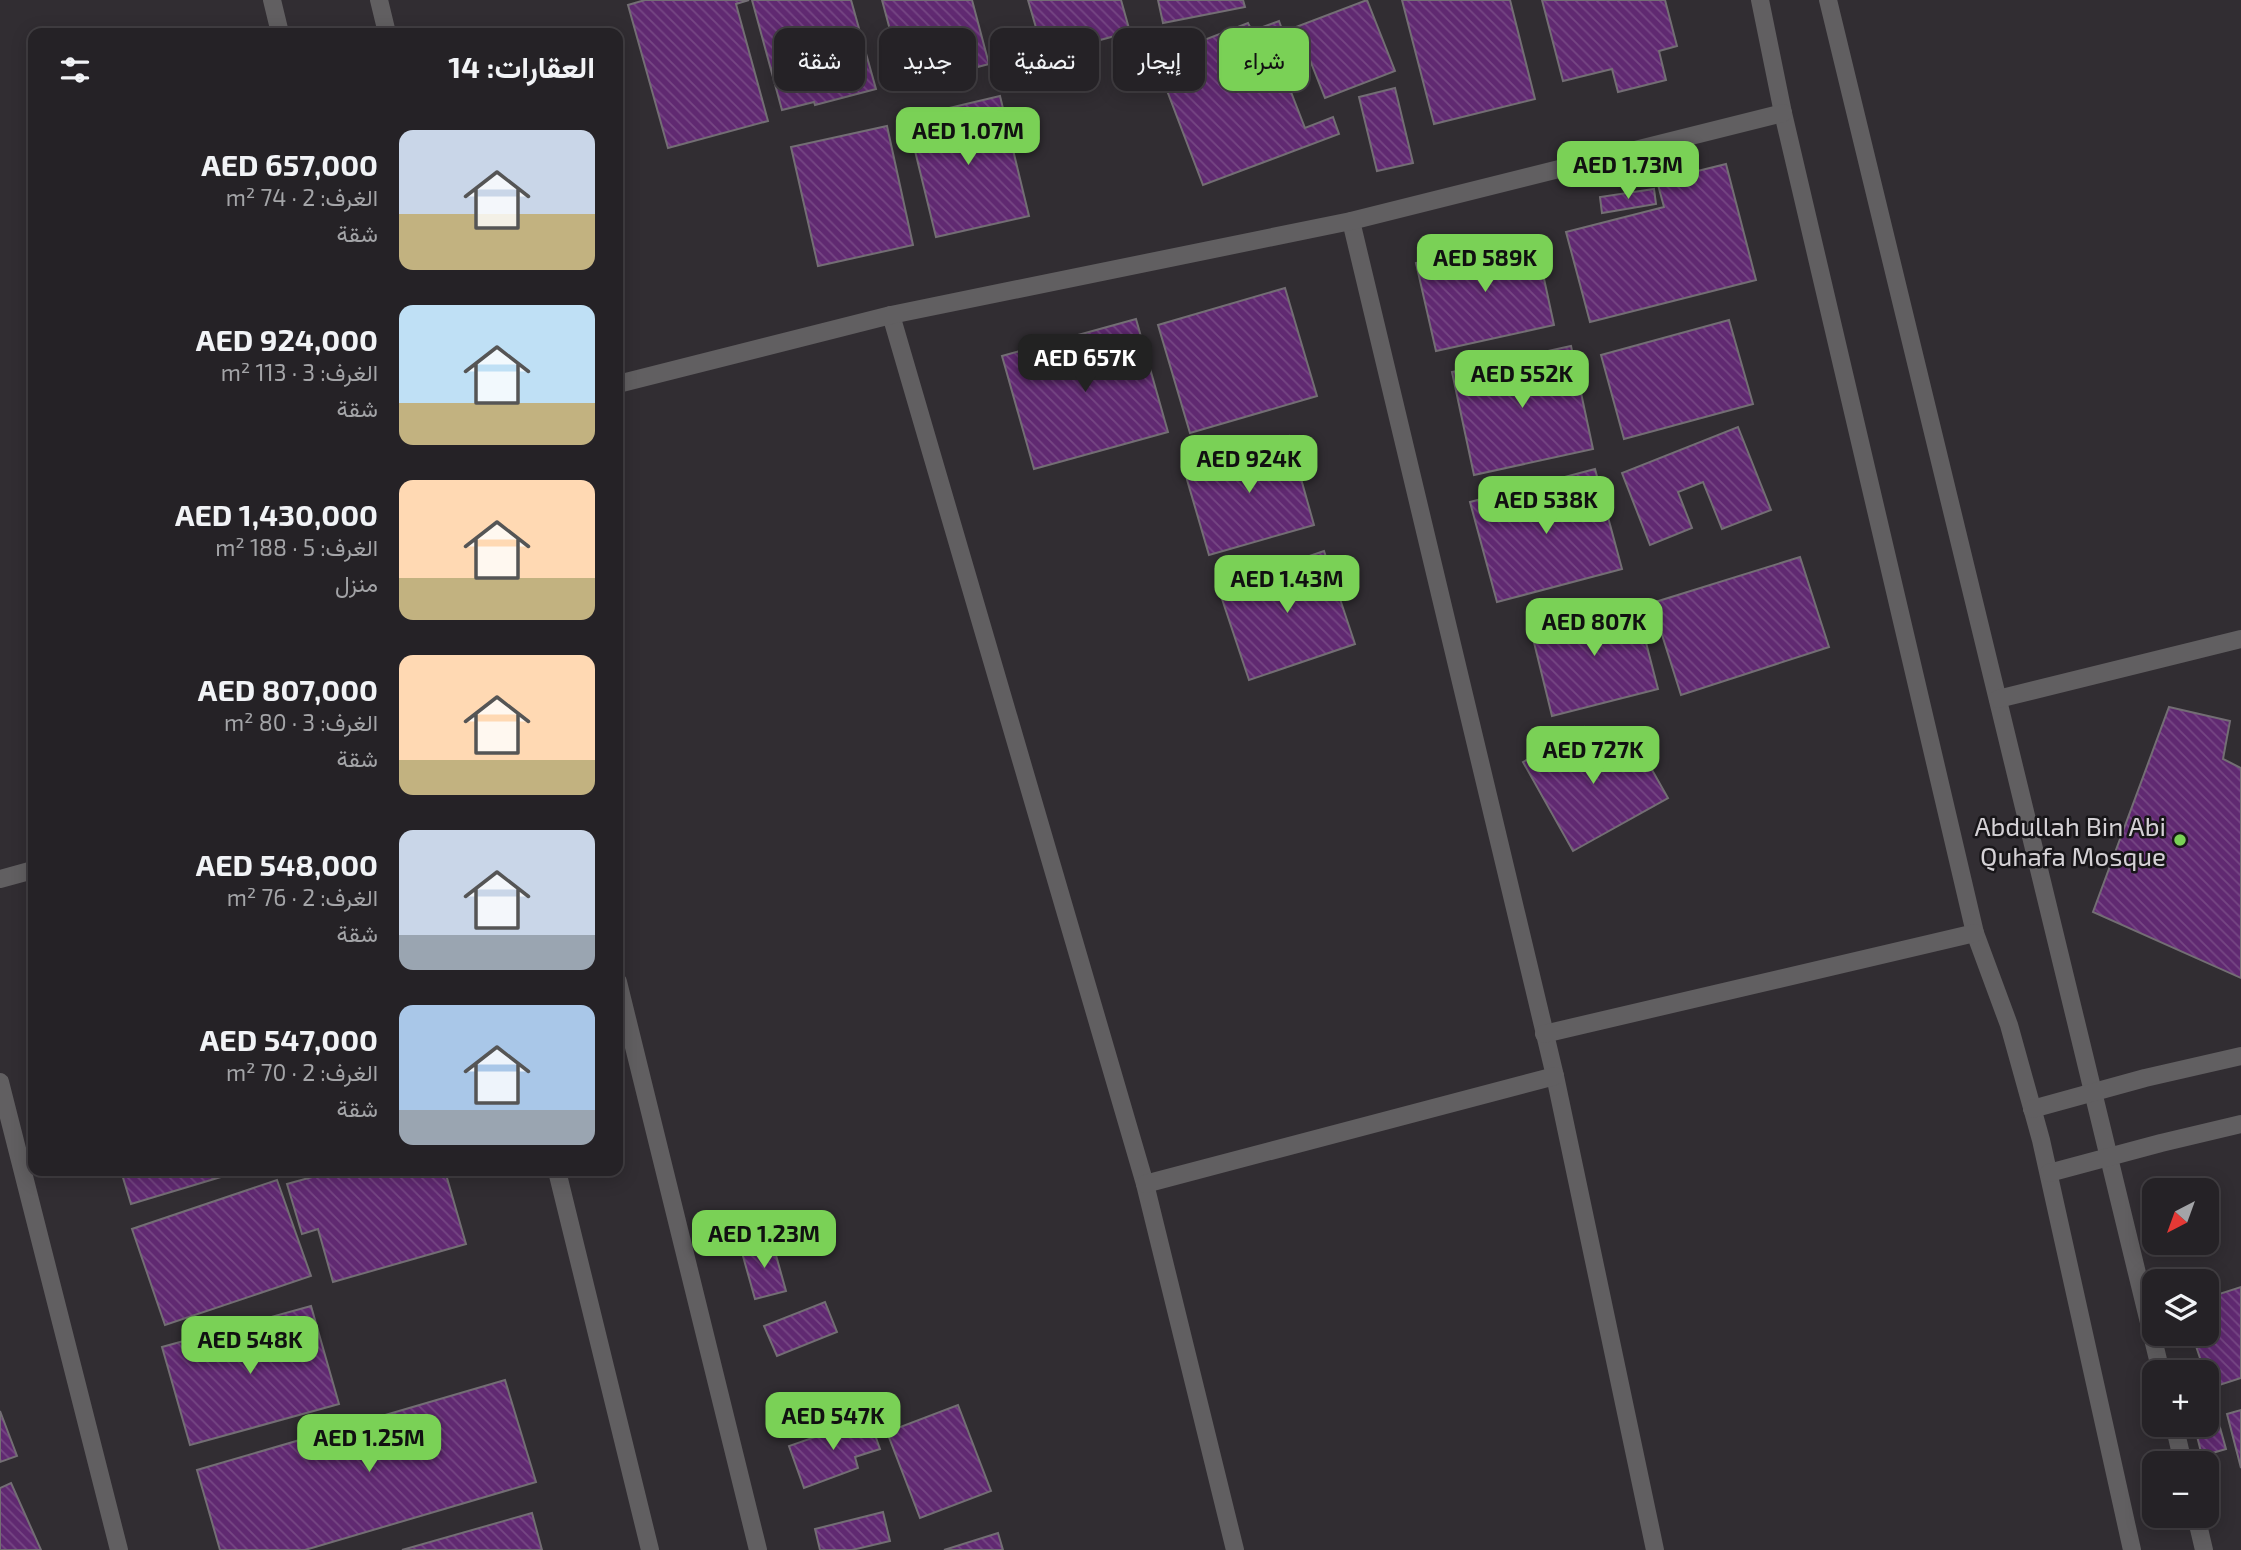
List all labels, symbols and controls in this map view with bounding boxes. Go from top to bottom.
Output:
chip: شقة [774,28,865,91]
chip: جديد [879,28,976,91]
chip: تصفية [990,28,1099,91]
chip: إيجار [1113,28,1205,91]
chip: شراء [1219,28,1309,91]
text: العقارات: 14 [448,48,595,84]
icon: filters [56,51,94,89]
pin: AED 1.07M [888,108,1048,167]
text: AED 1.07M [912,116,1024,144]
pin: AED 1.73M [1548,142,1708,201]
text: AED 657,000 [201,146,378,182]
text: AED 1.73M [1573,150,1683,178]
icon: home [455,158,539,242]
text: الغرف: 2 · 74 m² [226,183,378,211]
text: شقة [336,219,378,247]
pin: AED 589K [1413,234,1557,294]
text: AED 589K [1433,243,1537,271]
text: AED 924,000 [196,321,378,357]
icon: home [455,333,539,417]
pin: AED 657K [1013,334,1157,394]
text: AED 657K [1034,343,1136,371]
pin: AED 552K [1450,350,1594,410]
text: الغرف: 3 · 113 m² [221,358,378,386]
text: AED 552K [1471,359,1573,387]
text: شقة [336,394,378,422]
pin: AED 924K [1177,435,1321,495]
text: AED 924K [1196,444,1302,472]
pin: AED 538K [1474,476,1618,536]
text: AED 538K [1494,485,1598,513]
text: AED 1,430,000 [175,496,378,532]
icon: home [455,508,539,592]
text: الغرف: 5 · 188 m² [215,533,378,561]
pin: AED 1.43M [1207,556,1367,615]
text: AED 1.43M [1230,564,1344,592]
text: منزل [335,569,378,597]
pin: AED 807K [1522,598,1666,658]
text: AED 807K [1542,607,1646,635]
text: AED 807,000 [198,671,378,707]
icon: home [455,683,539,767]
text: الغرف: 3 · 80 m² [224,708,378,736]
pin: AED 727K [1521,726,1665,786]
text: AED 727K [1542,735,1644,763]
text: شقة [336,744,378,772]
place label: Abdullah Bin Abi Quhafa Mosque [1974,810,2166,871]
marker: Abdullah Bin Abi Quhafa Mosque [2172,832,2188,848]
text: AED 548,000 [196,846,378,882]
icon: home [455,858,539,942]
text: الغرف: 2 · 76 m² [227,883,378,911]
text: شقة [336,919,378,947]
text: AED 547,000 [200,1021,378,1057]
icon: home [455,1033,539,1117]
text: الغرف: 2 · 70 m² [226,1058,378,1086]
text: شقة [336,1094,378,1122]
north arrow [2142,1178,2219,1255]
map controls [2142,1178,2219,1528]
pin: AED 1.23M [684,1210,844,1270]
text: AED 1.23M [708,1219,820,1247]
button: layers [2142,1269,2219,1346]
pin: AED 548K [178,1316,322,1376]
text: AED 548K [197,1325,303,1353]
button: + [2142,1360,2219,1437]
pin: AED 547K [761,1392,905,1452]
text: AED 547K [781,1401,885,1429]
pin: AED 1.25M [289,1414,449,1474]
text: AED 1.25M [313,1423,425,1451]
button: − [2142,1451,2219,1528]

